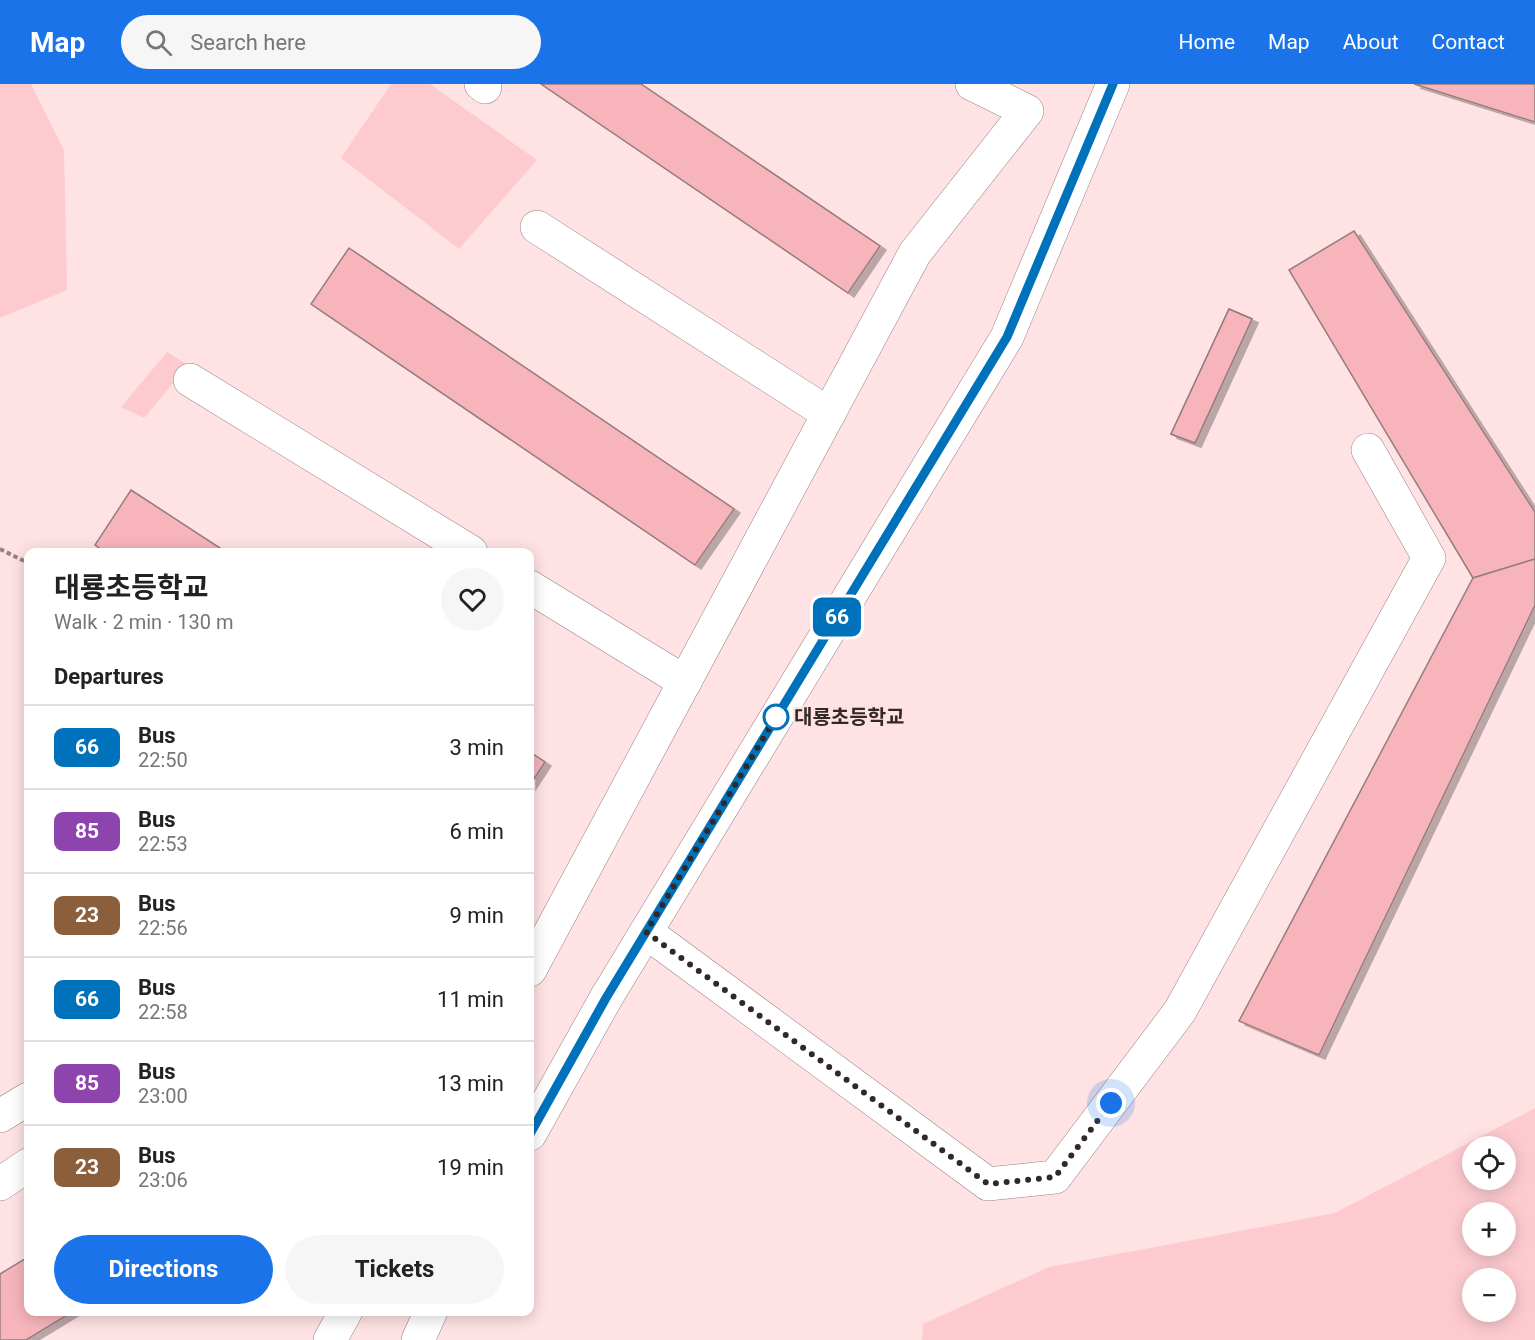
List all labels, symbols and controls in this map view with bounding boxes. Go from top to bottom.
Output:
search box [121,15,541,69]
text: Map [30,26,85,59]
icon: search [142,26,175,59]
text: Search here [190,30,306,55]
text: Home [1179,30,1235,54]
text: Map [1268,30,1310,54]
text: About [1343,30,1399,54]
text: Contact [1432,30,1505,54]
button: heart [441,568,504,631]
text: 대룡초등학교 [54,571,209,604]
line badge: 66 [810,598,864,636]
text: 66 [825,605,849,629]
text: Walk · 2 min · 130 m [54,610,233,634]
text: Departures [54,664,164,689]
marker: 대룡초등학교 [763,704,789,730]
place label: 대룡초등학교 [794,705,904,729]
text: Bus [138,723,176,748]
text: 66 [75,735,99,759]
text: 3 min [449,735,504,760]
text: 22:50 [138,748,188,772]
text: Bus [138,807,176,832]
text: 85 [75,819,99,843]
text: 6 min [449,819,504,844]
text: 22:53 [138,832,188,856]
text: Bus [138,891,176,916]
text: 23 [75,903,99,927]
text: 9 min [449,903,504,928]
text: 22:56 [138,916,188,940]
text: Bus [138,975,176,1000]
text: 66 [75,987,99,1011]
text: 11 min [437,987,504,1012]
text: 22:58 [138,1000,188,1024]
text: Bus [138,1059,176,1084]
text: 85 [75,1071,99,1095]
text: 13 min [437,1071,504,1096]
text: 23:00 [138,1084,188,1108]
your location [1096,1088,1126,1118]
map controls [1462,1136,1516,1322]
button: locate [1462,1136,1516,1190]
text: Bus [138,1143,176,1168]
text: 23 [75,1155,99,1179]
text: 19 min [437,1155,504,1180]
text: 23:06 [138,1168,188,1192]
button: + [1462,1202,1516,1256]
button: Directions [54,1235,273,1304]
button: Tickets [285,1235,504,1304]
button: − [1462,1268,1516,1322]

